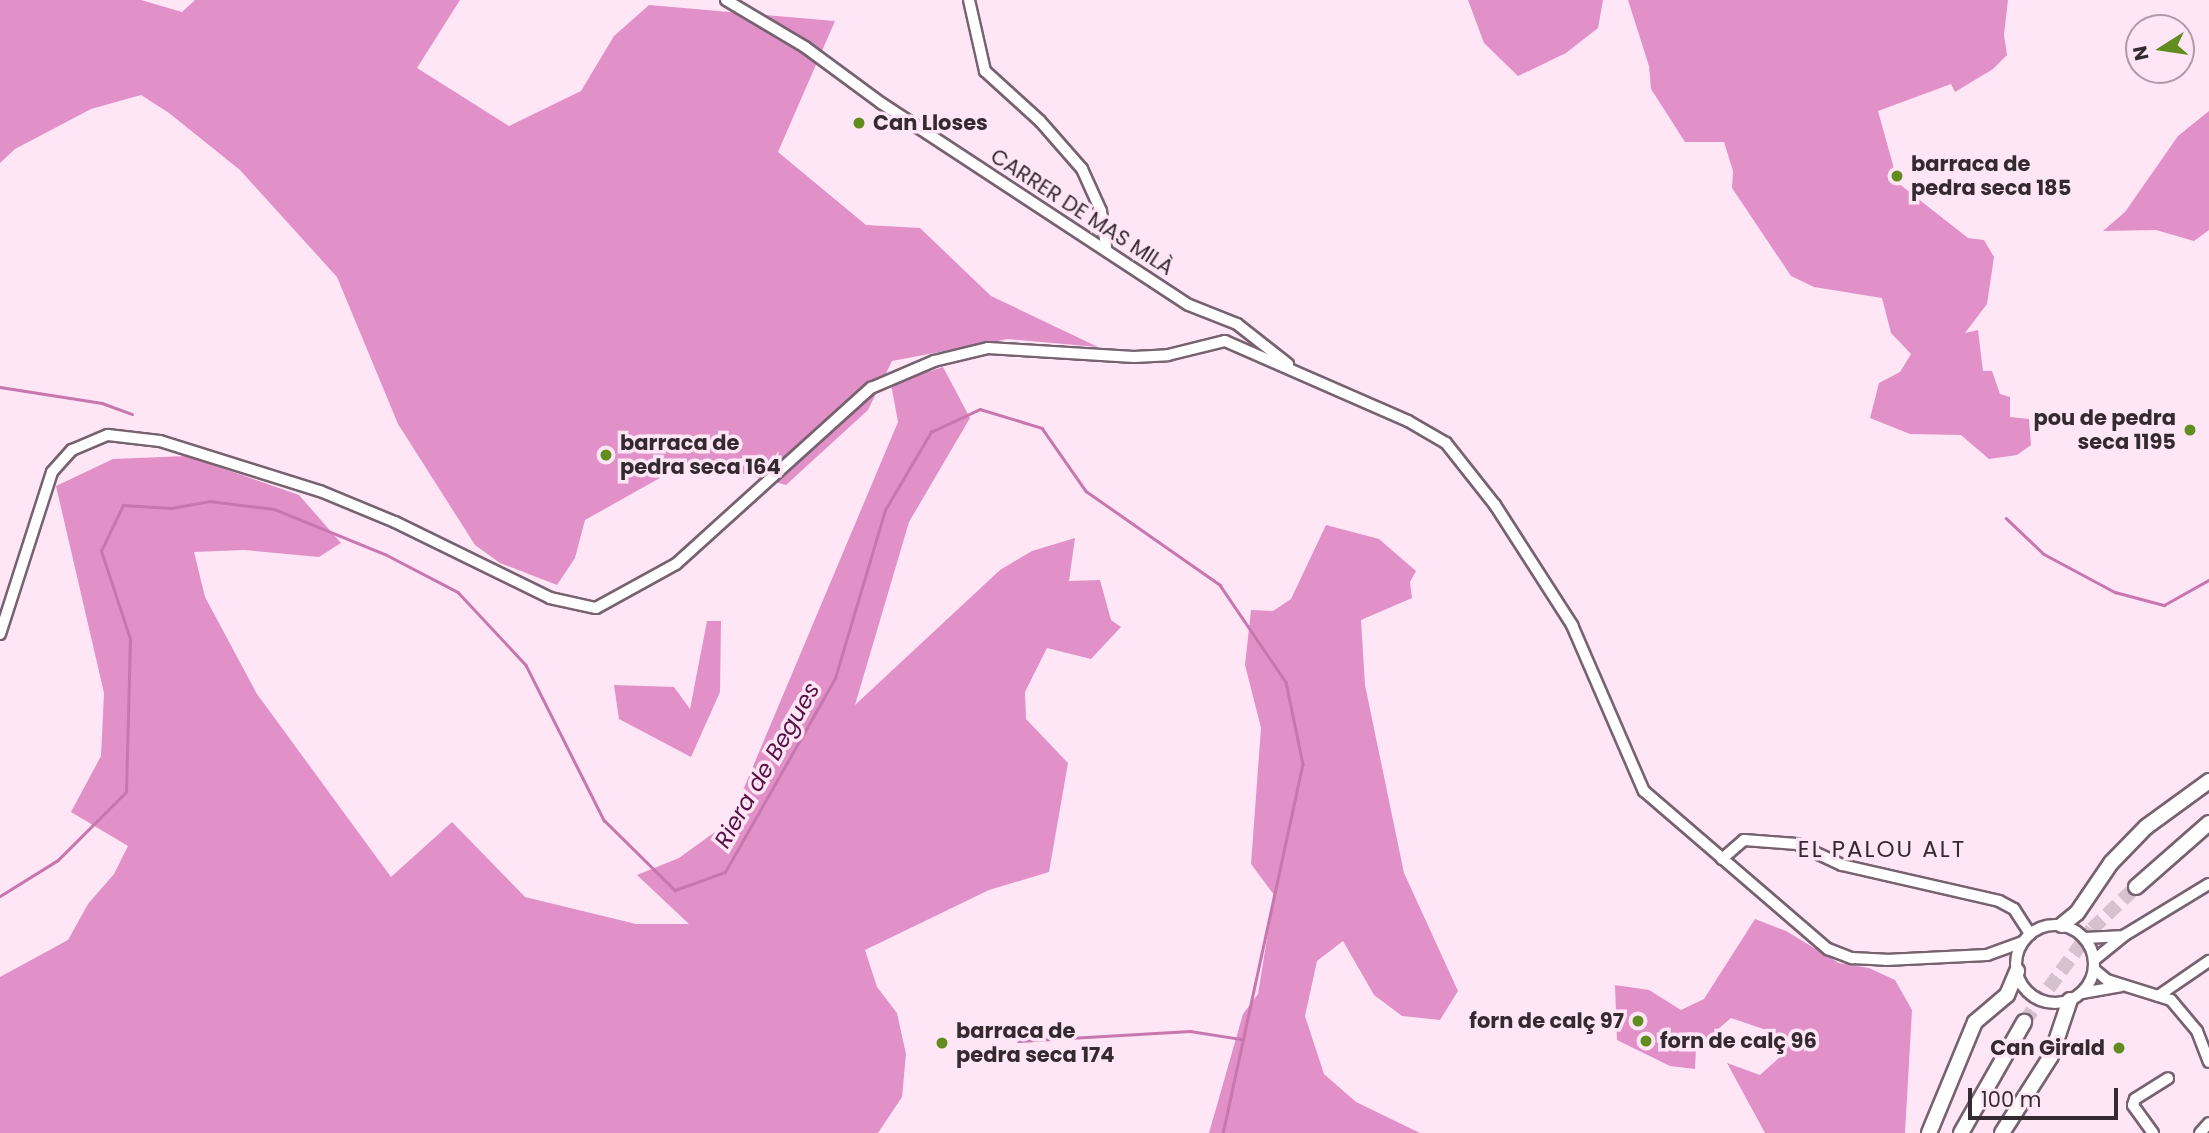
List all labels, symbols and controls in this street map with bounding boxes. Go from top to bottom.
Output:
north arrow [2125,14,2195,84]
text: N [2126,43,2156,63]
place label: Can Lloses [873,110,988,136]
marker: Can Lloses [851,115,867,131]
street label: CARRER DE MAS MILÀ [986,143,1178,281]
place label: barraca de pedra seca 185 [1911,151,2071,201]
marker: barraca de pedra seca 185 [1889,168,1905,184]
place label: pou de pedra seca 1195 [2033,405,2176,455]
marker: pou de pedra seca 1195 [2182,422,2198,438]
place label: barraca de pedra seca 164 [620,430,781,480]
marker: barraca de pedra seca 164 [598,447,614,463]
water label: Riera de Begues [708,677,826,853]
district label: EL PALOU ALT [1799,835,1965,863]
place label: forn de calç 97 [1469,1008,1624,1034]
marker: forn de calç 97 [1630,1013,1646,1029]
place label: barraca de pedra seca 174 [956,1018,1115,1068]
place label: forn de calç 96 [1660,1028,1817,1054]
marker: forn de calç 96 [1638,1033,1654,1049]
marker: barraca de pedra seca 174 [934,1035,950,1051]
place label: Can Girald [1990,1035,2105,1061]
marker: Can Girald [2111,1040,2127,1056]
scale bar [1971,1074,2122,1118]
text: 100 m [1981,1085,2041,1114]

